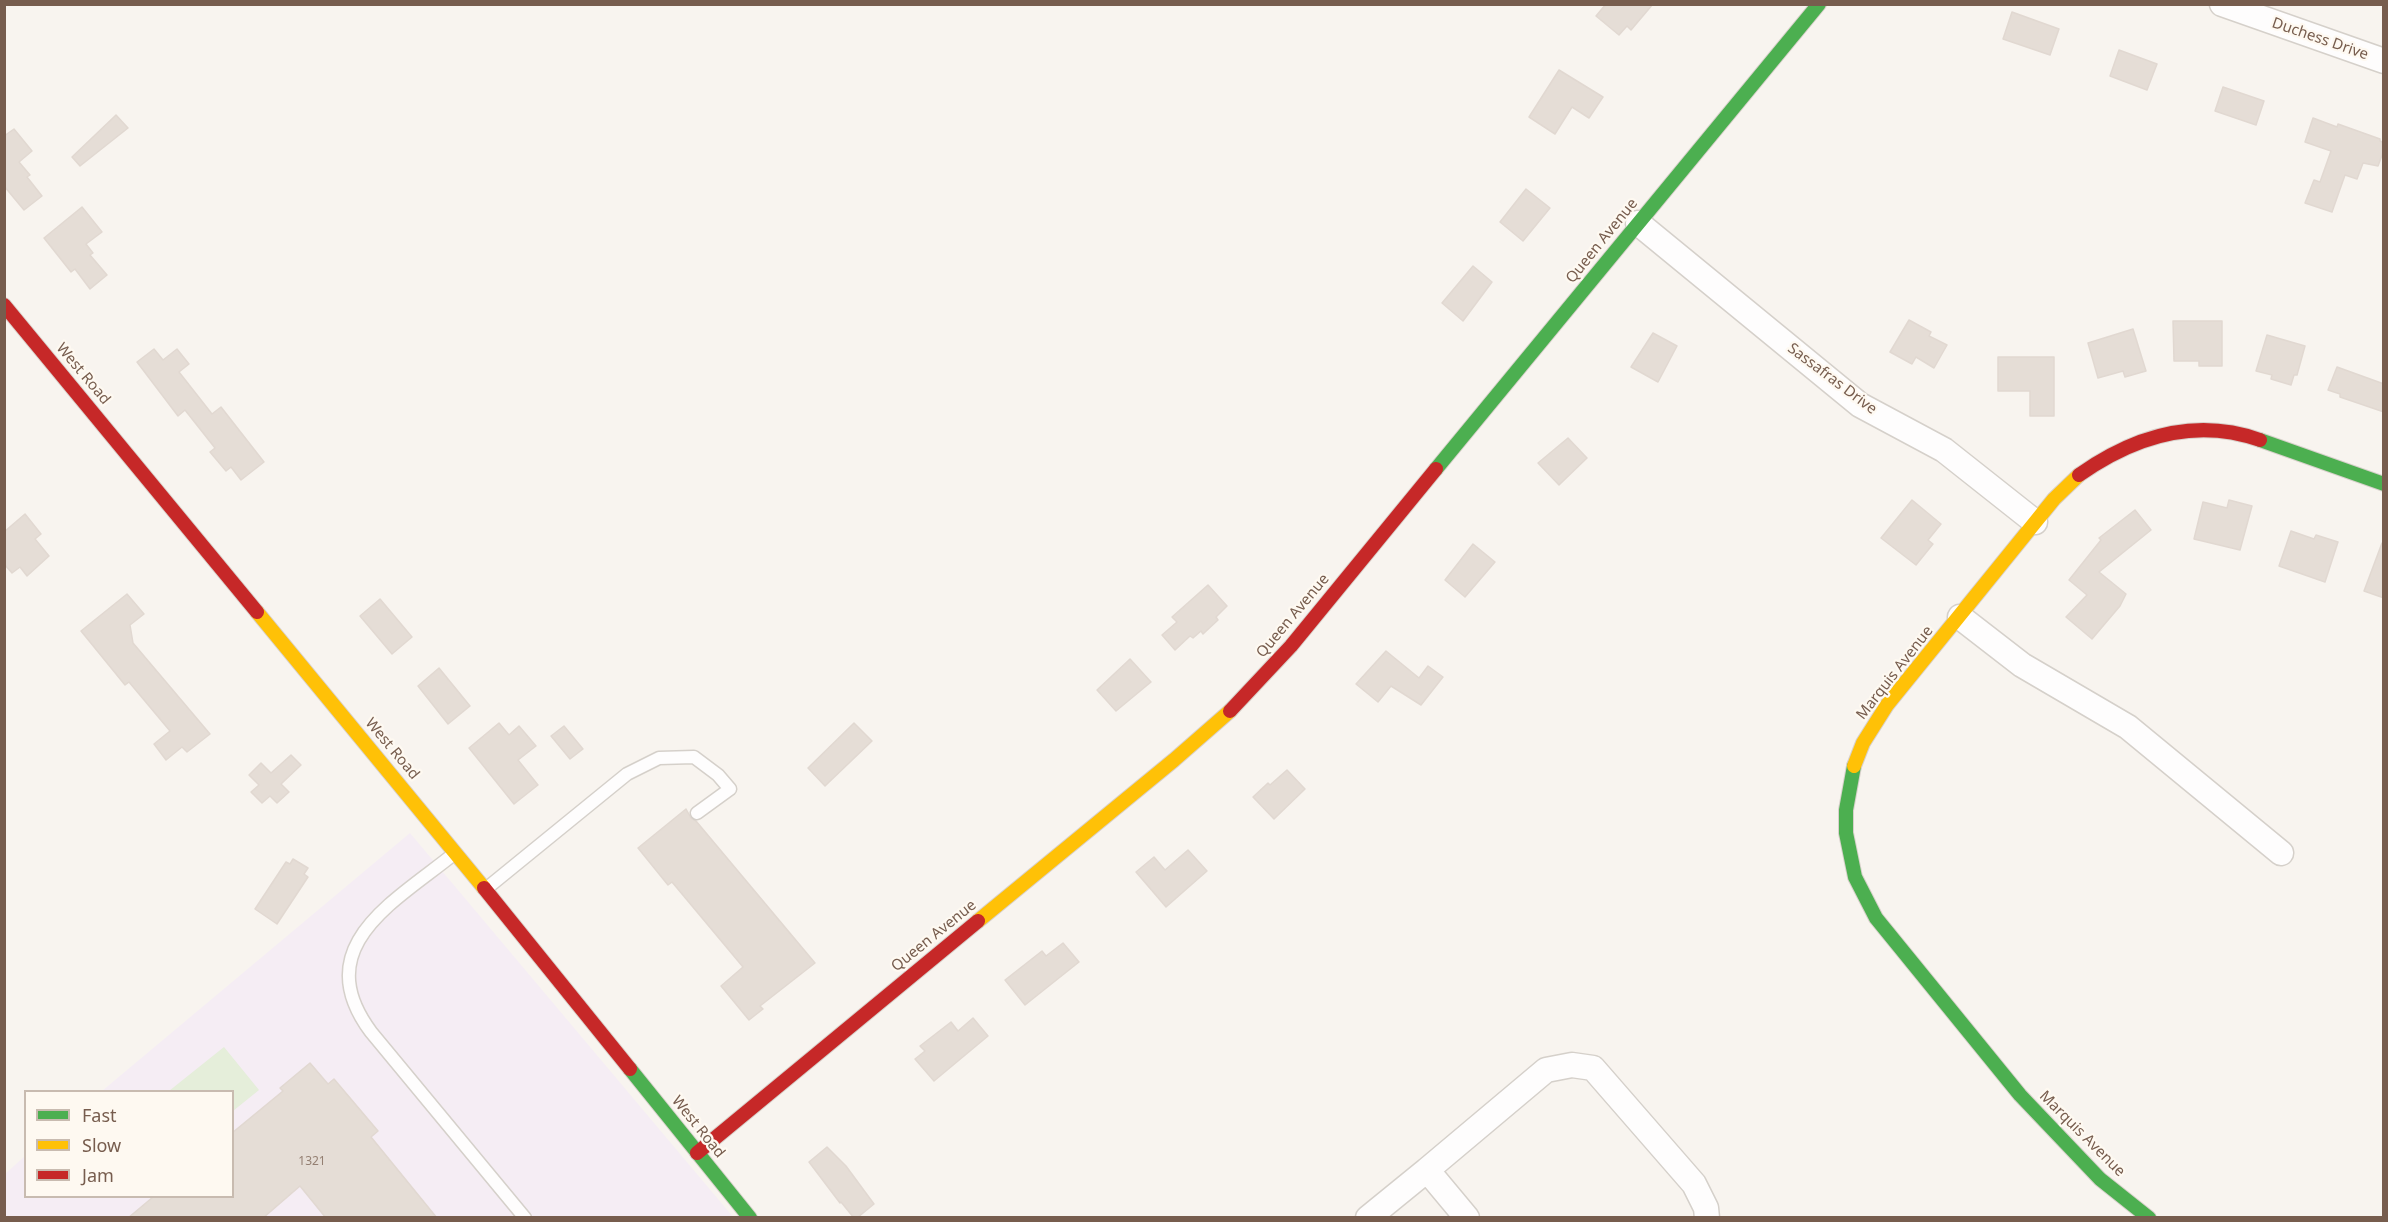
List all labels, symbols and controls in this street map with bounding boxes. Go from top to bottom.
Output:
street label: Duchess Drive [2270,14,2370,64]
street label: Queen Avenue [1562,195,1642,287]
street label: West Road [52,340,114,408]
street label: Sassafras Drive [1784,340,1880,418]
street label: Queen Avenue [1253,570,1333,662]
street label: Marquis Avenue [1853,623,1937,723]
street label: West Road [361,715,423,783]
street label: Queen Avenue [888,896,980,976]
street label: Marquis Avenue [2035,1087,2129,1181]
legend [24,1090,234,1198]
street label: West Road [668,1092,728,1162]
text: Fast [82,1103,117,1127]
text: Slow [82,1133,121,1157]
house number: 1321 [298,1155,326,1169]
text: Jam [82,1163,114,1187]

